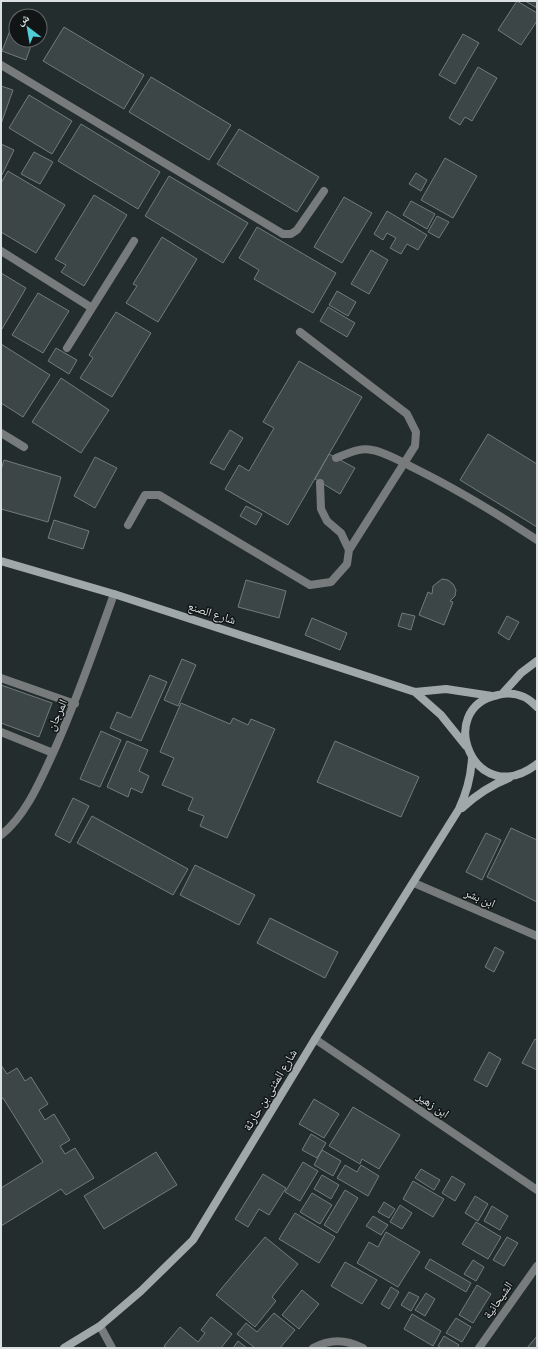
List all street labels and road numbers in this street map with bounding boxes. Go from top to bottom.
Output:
street label: شارع الصنع [186,599,238,628]
street label: المرجان [44,697,70,733]
street label: ابن بشر [461,885,498,911]
street label: شارع المثنى بن حارثة [240,1047,301,1134]
street label: ابن زهير [413,1089,452,1121]
street label: الشيحانية [480,1279,516,1321]

